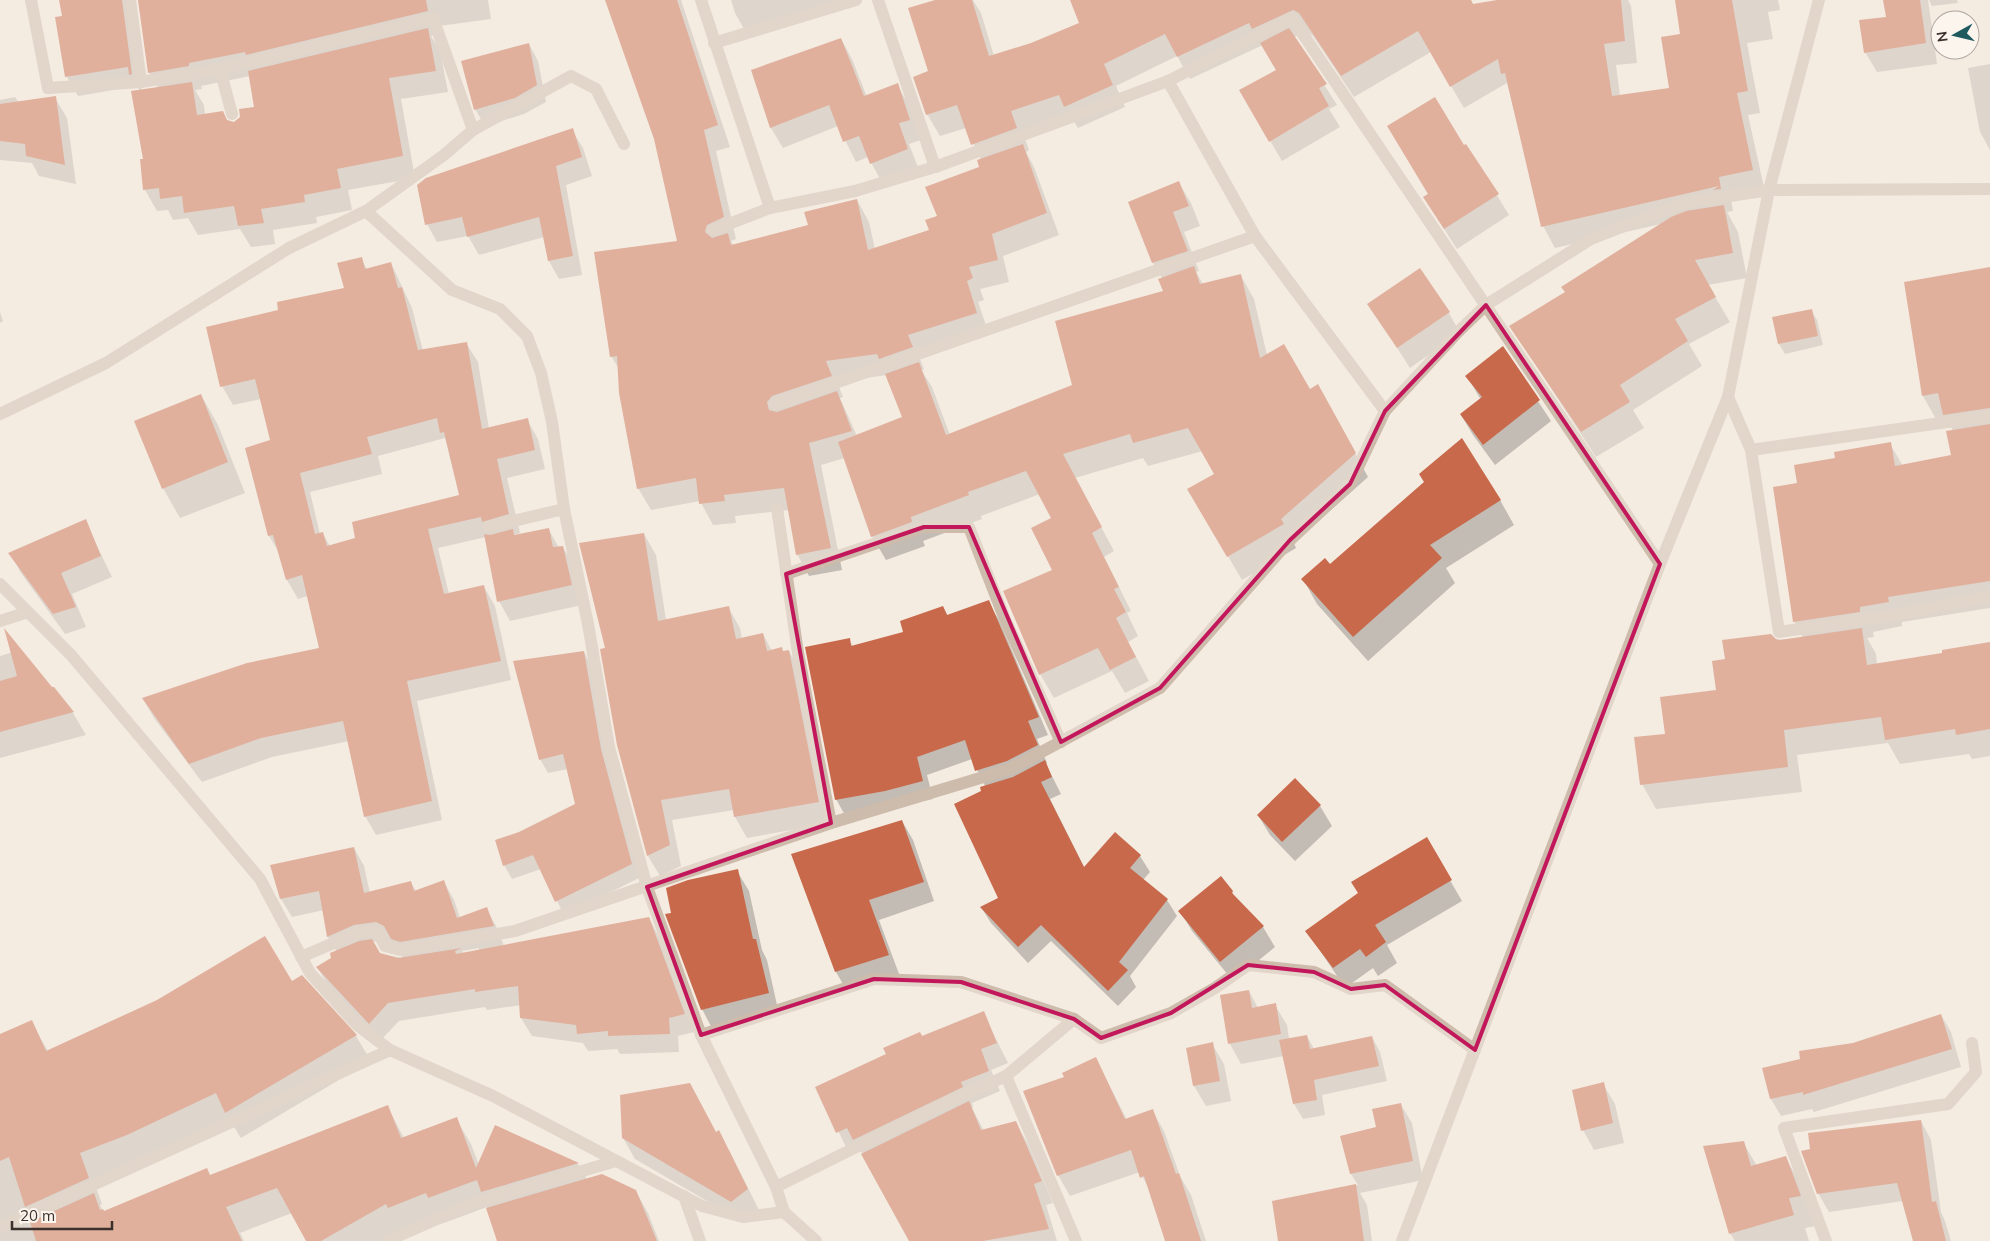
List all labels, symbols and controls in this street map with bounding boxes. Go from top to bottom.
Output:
north arrow [1930,10,1980,60]
text: N [1932,30,1952,43]
scale bar [12,1198,112,1230]
text: 20 m [20,1206,55,1225]

